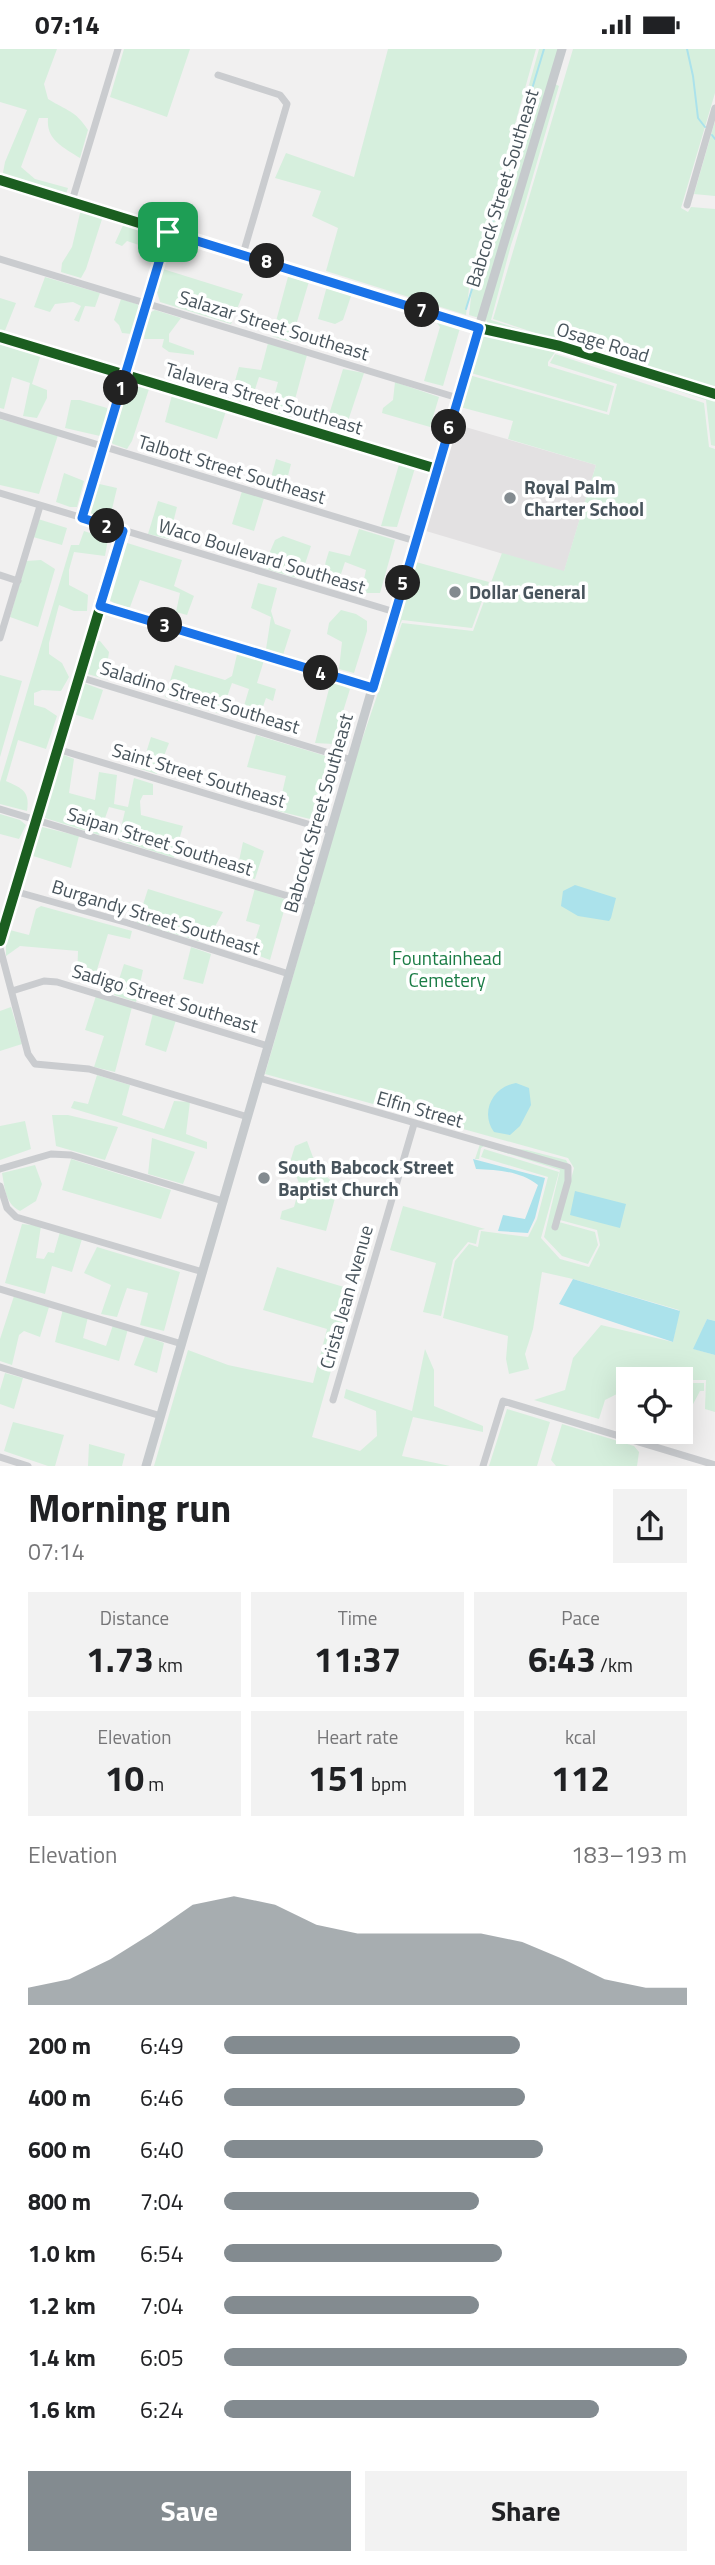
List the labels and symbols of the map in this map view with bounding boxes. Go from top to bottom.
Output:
street label: Babcock Street Southeast [458,85,546,291]
pin [138,202,198,262]
pin: 8 [250,243,284,279]
street label: Salazar Street Southeast [175,282,373,367]
pin: 7 [404,293,440,327]
street label: Osage Road [553,314,653,369]
street label: Talavera Street Southeast [162,354,367,442]
pin: 1 [104,371,138,405]
pin: 6 [432,409,466,445]
street label: Talbott Street Southeast [135,426,330,511]
place label: Royal Palm Charter School [524,472,644,523]
marker: Royal Palm Charter School [502,490,518,506]
pin: 2 [90,509,124,543]
street label: Waco Boulevard Southeast [155,510,370,601]
pin: 5 [386,565,420,601]
place label: Dollar General [469,577,586,606]
marker: Dollar General [447,584,463,600]
pin: 3 [148,607,182,643]
street label: Saladino Street Southeast [97,652,304,741]
pin: 4 [304,655,338,691]
street label: Babcock Street Southeast [275,710,360,916]
street label: Saint Street Southeast [109,734,290,815]
street label: Saipan Street Southeast [64,798,257,883]
street label: Burgandy Street Southeast [49,871,264,962]
park label: Fountainhead Cemetery [392,943,502,994]
street label: Sadigo Street Southeast [69,955,262,1040]
street label: Elfin Street [374,1082,467,1135]
place label: South Babcock Street Baptist Church [278,1152,454,1203]
marker: South Babcock Street Baptist Church [256,1170,272,1186]
street label: Crista Jean Avenue [311,1221,380,1372]

